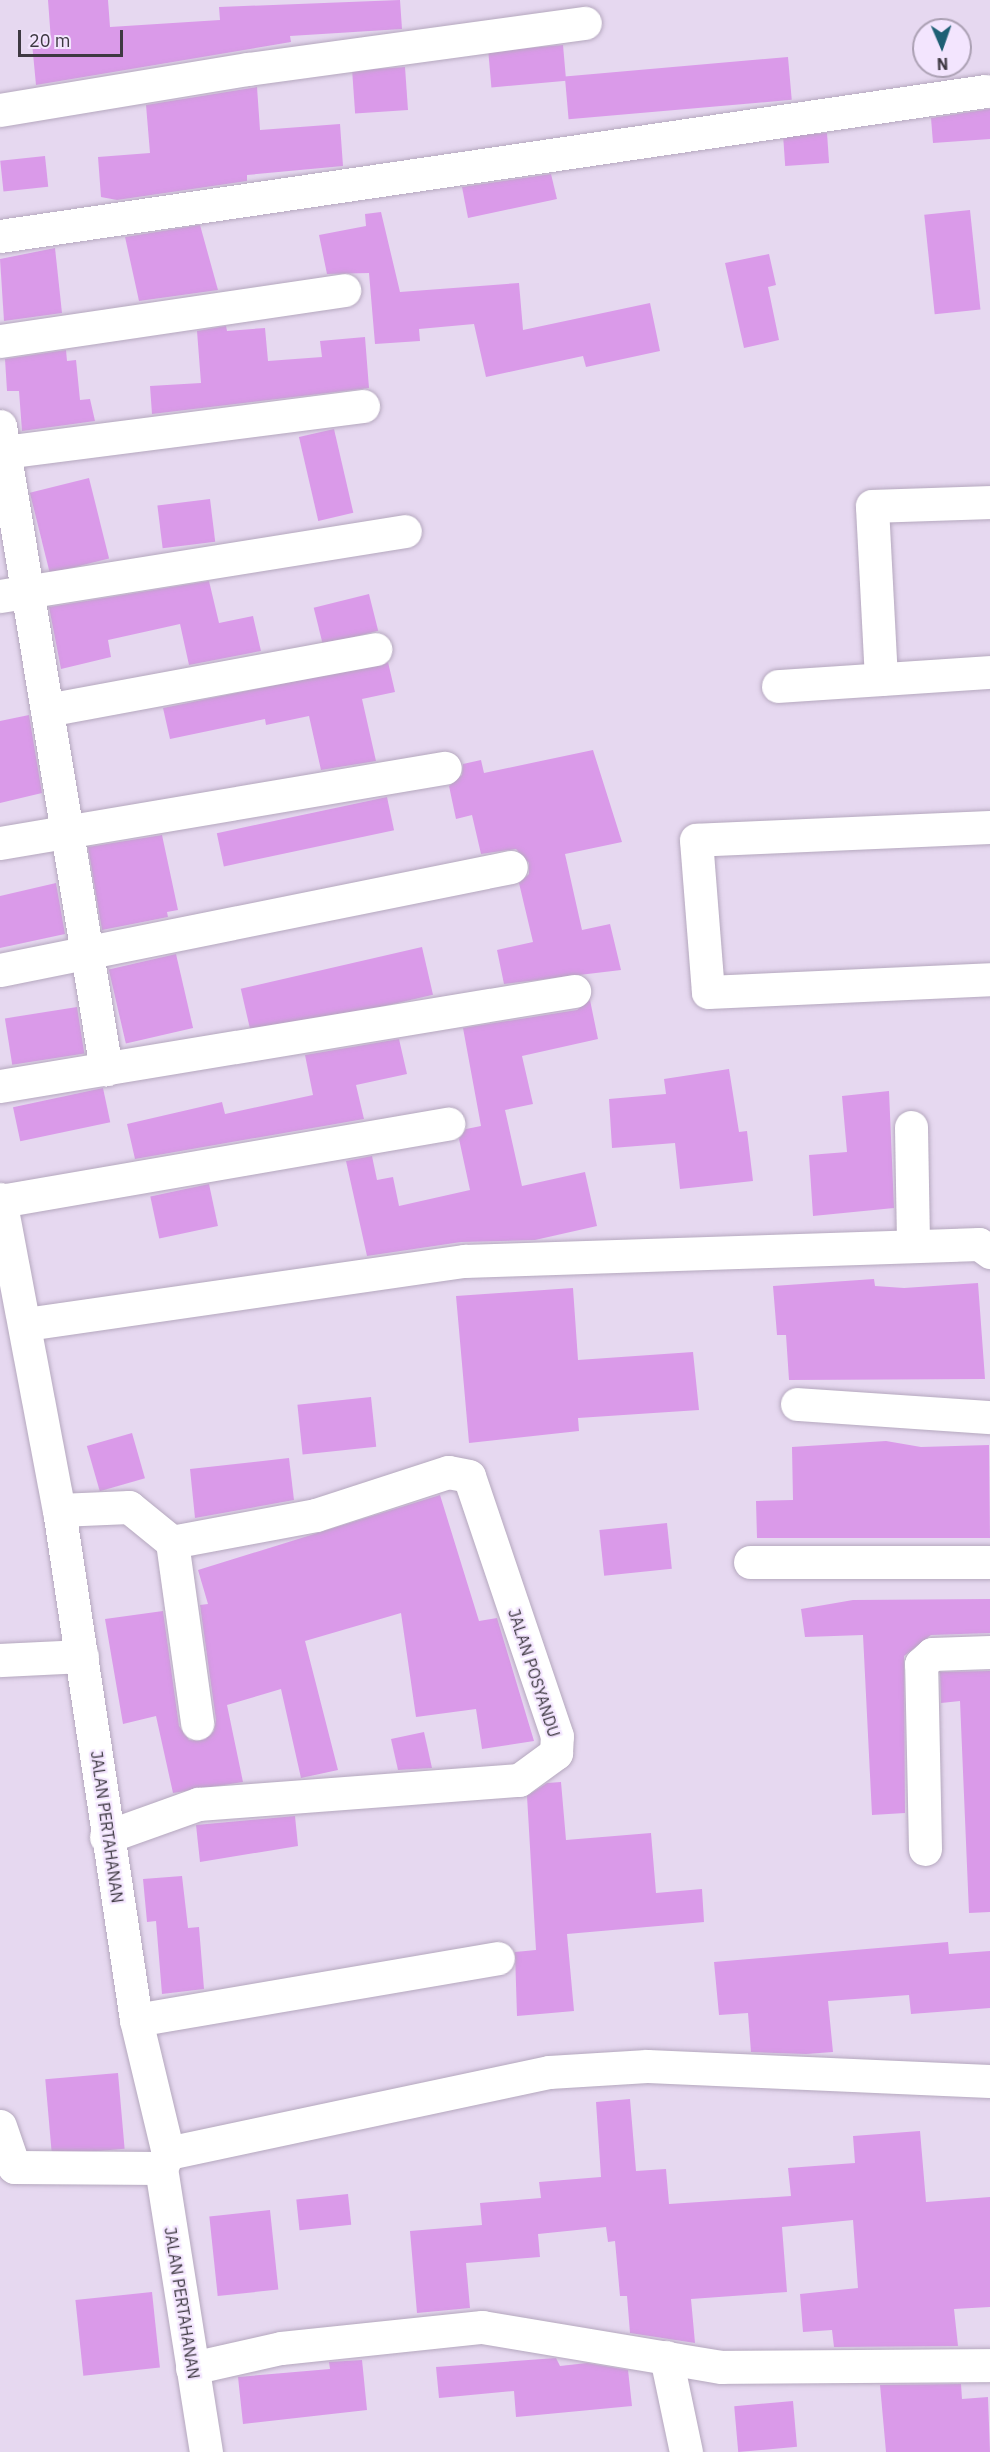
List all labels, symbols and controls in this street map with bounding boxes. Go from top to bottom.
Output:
scale bar [21,18,126,56]
north arrow [912,18,972,78]
text: 20 m [29,29,71,52]
text: N [936,54,949,74]
street label: JALAN POSYANDU [504,1606,564,1740]
street label: JALAN PERTAHANAN [87,1750,127,1904]
street label: JALAN PERTAHANAN [160,2226,204,2380]

